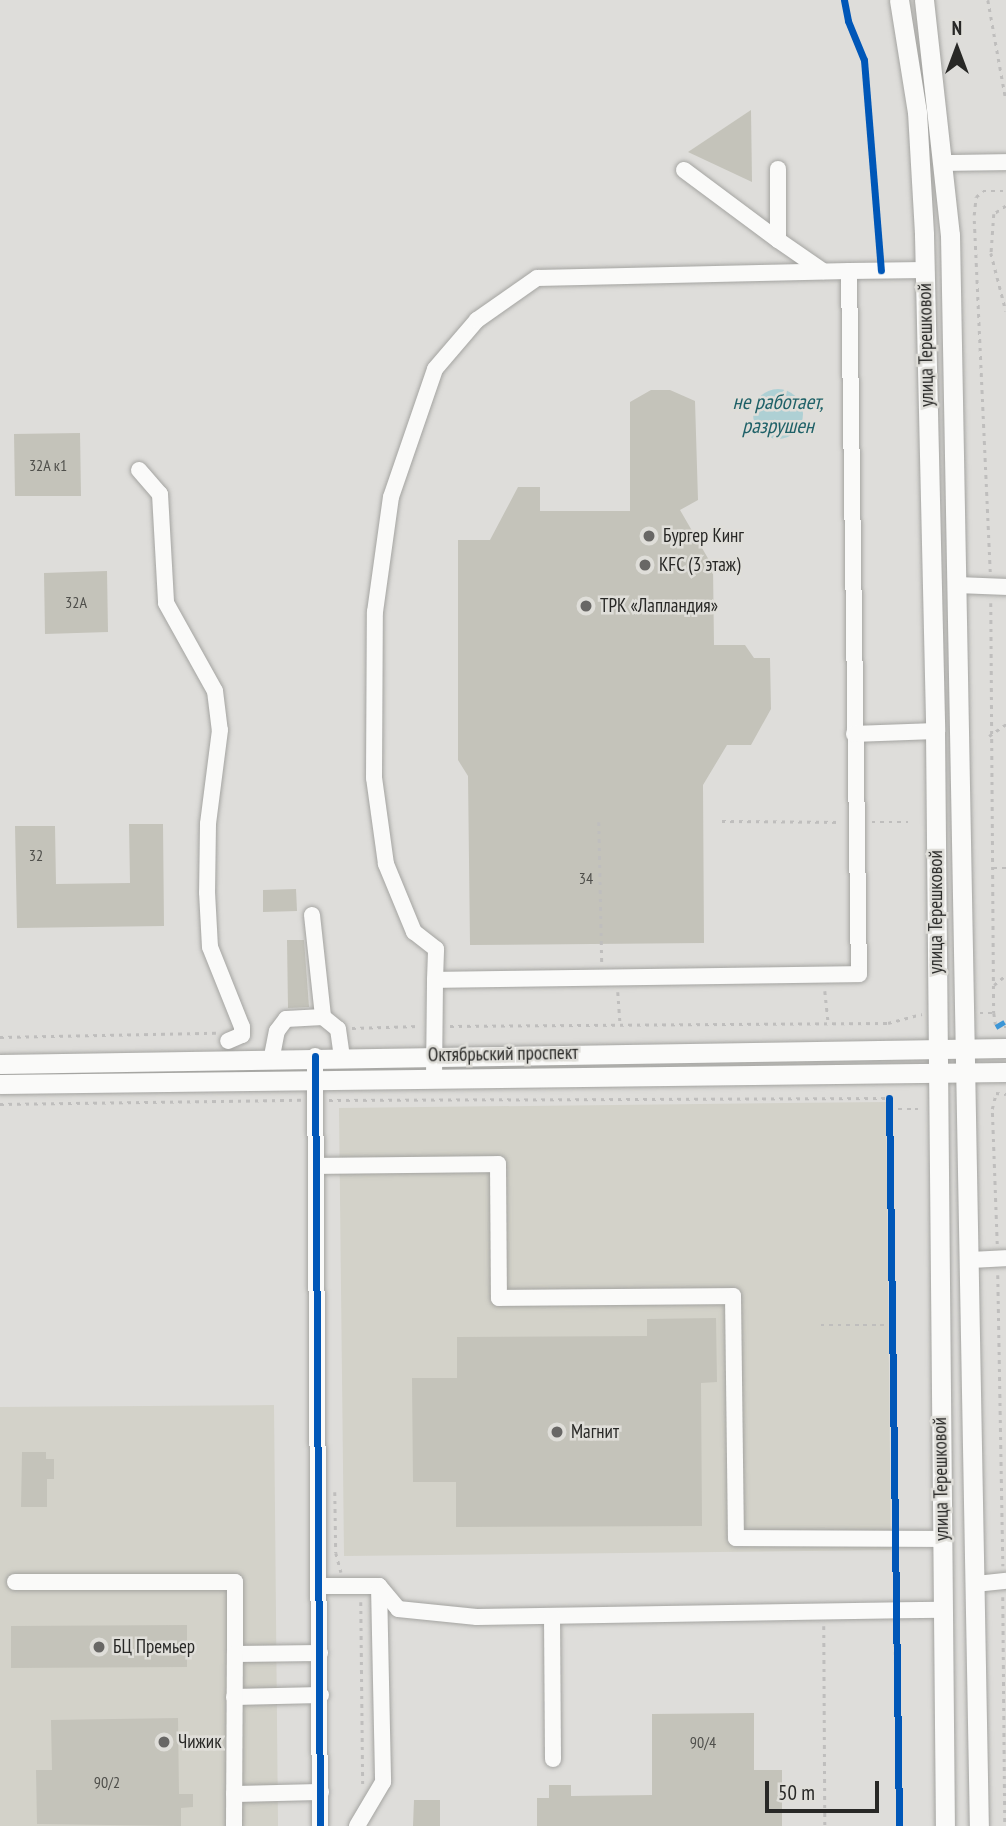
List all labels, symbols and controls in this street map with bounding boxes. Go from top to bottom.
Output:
north arrow [922,14,992,84]
text: N [952,16,962,40]
street label: улица Терешковой [914,283,938,407]
water label: не работает, разрушен [733,389,823,439]
house number: 32А к1 [29,455,67,475]
place label: Бургер Кинг [663,525,744,547]
marker: Бургер Кинг [641,528,657,544]
place label: KFC (3 этаж) [659,554,741,576]
marker: KFC (3 этаж) [637,557,653,573]
house number: 32А [65,592,87,612]
place label: ТРК «Лапландия» [600,595,718,617]
marker: ТРК «Лапландия» [578,598,594,614]
house number: 32 [29,845,43,865]
street label: улица Терешковой [925,850,947,974]
house number: 34 [579,868,593,888]
street label: Октябрьский проспект [428,1041,578,1067]
street label: улица Терешковой [929,1417,953,1541]
place label: Магнит [571,1421,619,1443]
marker: Магнит [549,1424,565,1440]
place label: БЦ Премьер [113,1636,195,1658]
marker: БЦ Премьер [91,1639,107,1655]
place label: Чижик [178,1731,221,1753]
house number: 90/4 [690,1732,716,1752]
marker: Чижик [156,1734,172,1750]
scale bar [768,1766,882,1810]
house number: 90/2 [94,1772,120,1792]
text: 50 m [778,1779,815,1806]

